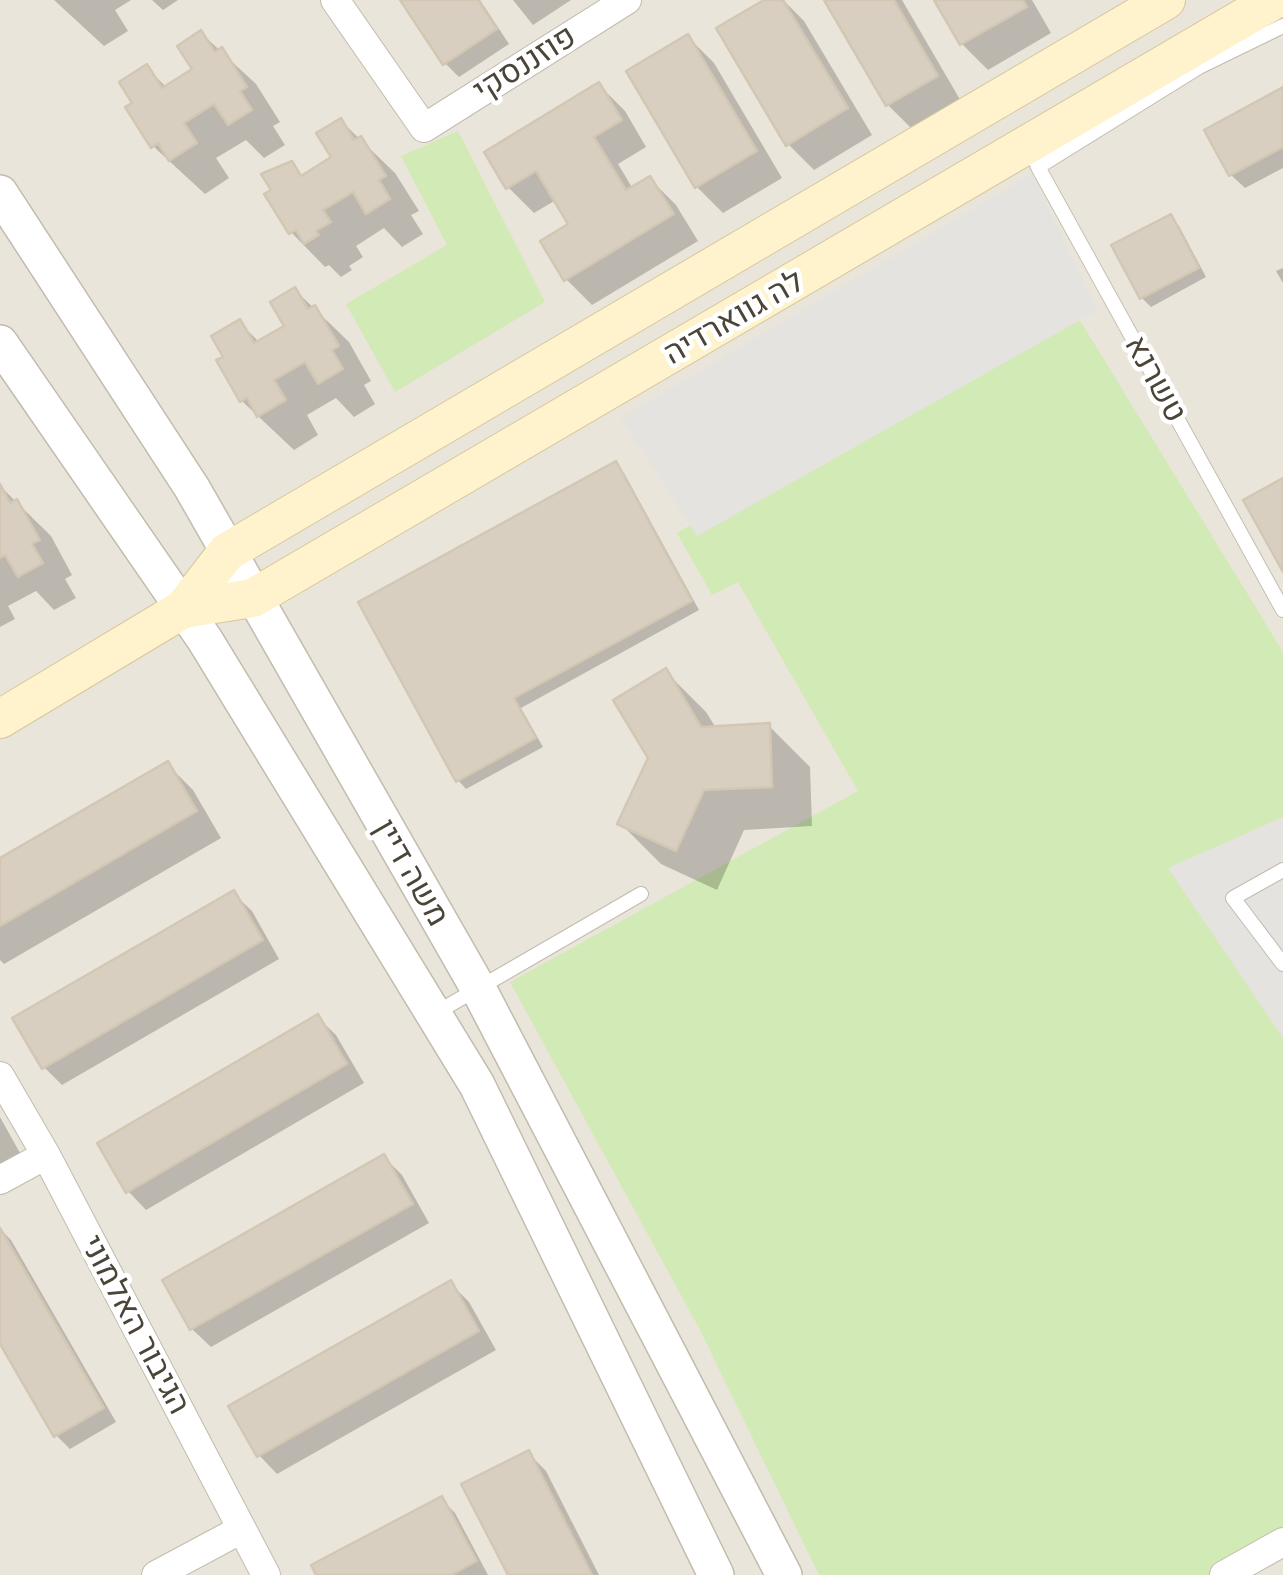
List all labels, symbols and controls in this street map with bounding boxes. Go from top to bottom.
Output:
street label: פוזננסקי [467,18,583,110]
street label: לה גווארדיה [657,263,811,373]
street label: טשרנא [1116,329,1194,429]
street label: משה דיין [365,813,457,933]
street label: הגיבור האלמוני [72,1229,198,1421]

